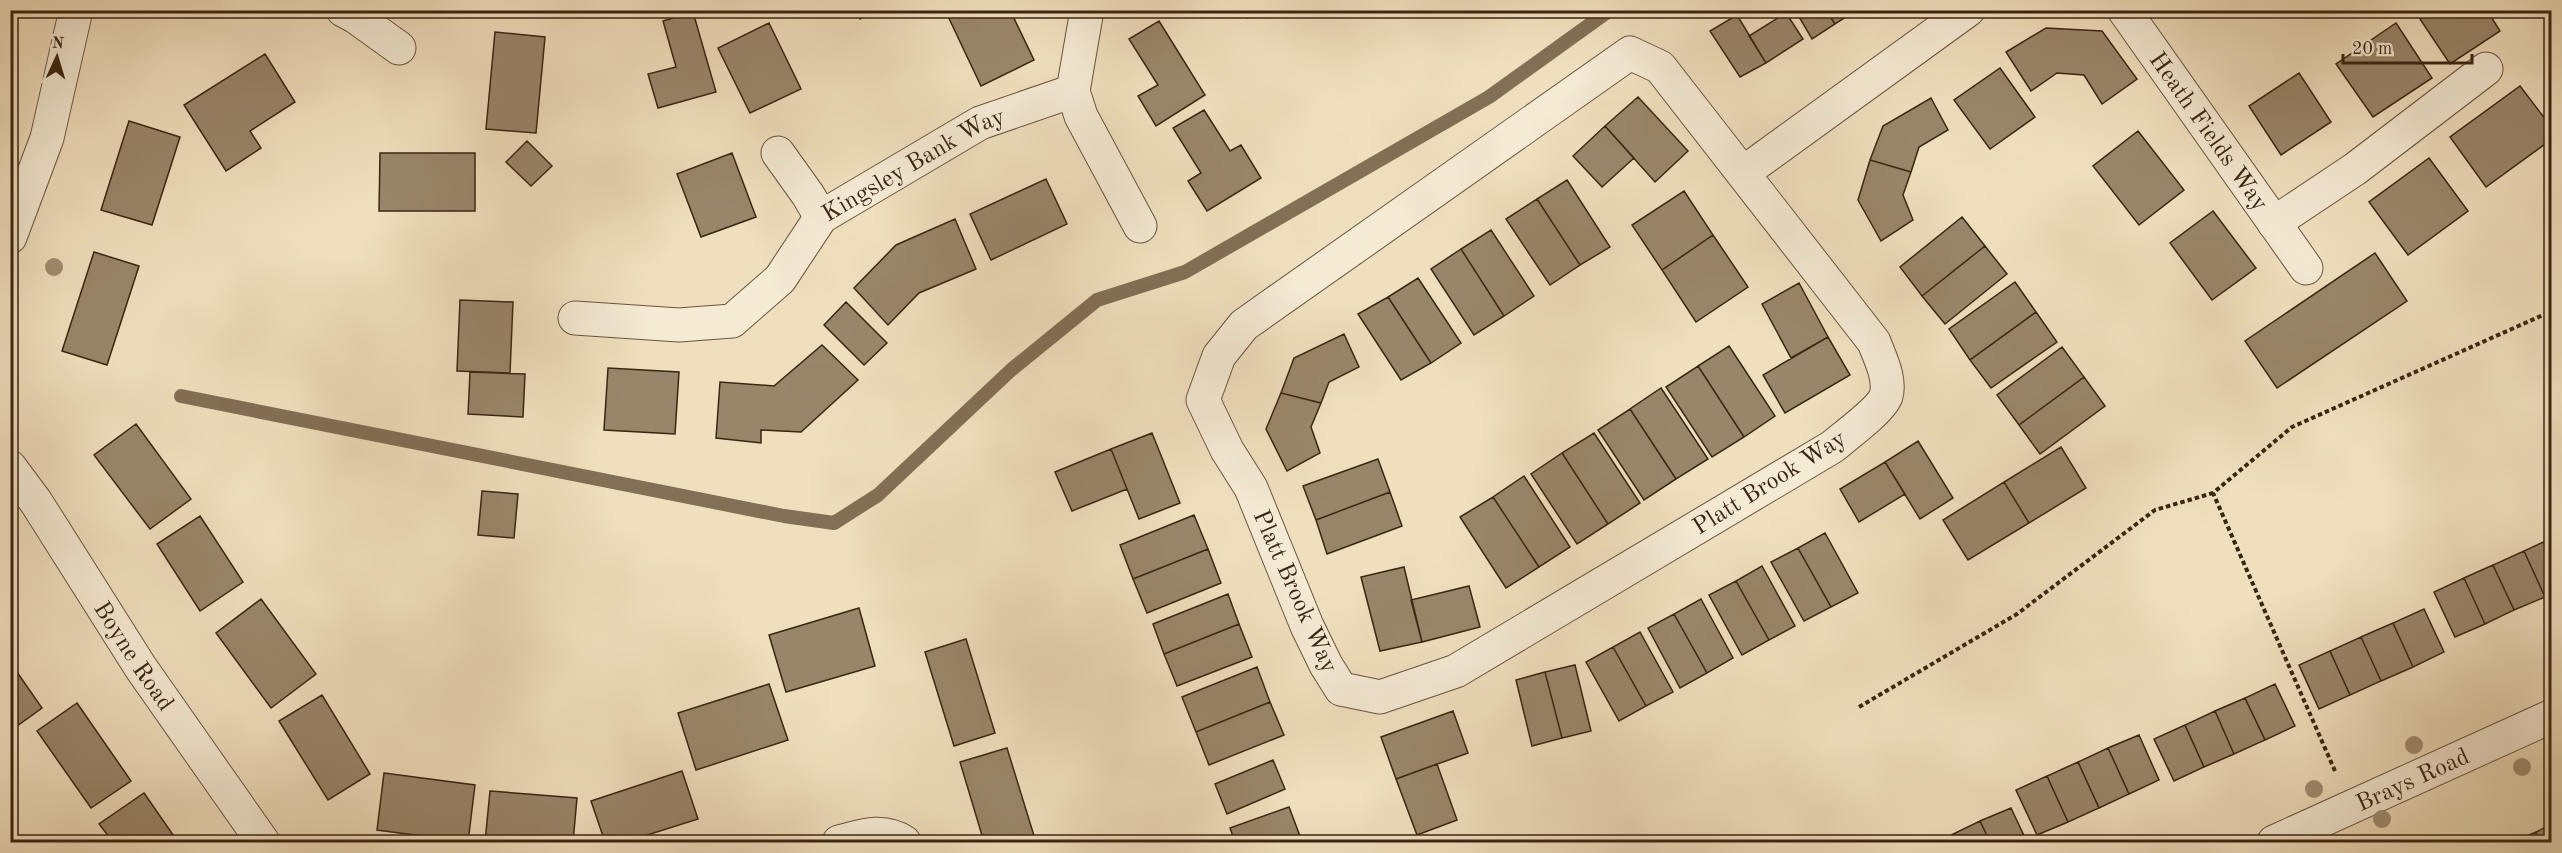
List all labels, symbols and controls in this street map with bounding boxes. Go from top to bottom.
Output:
north arrow [27,27,87,87]
scale bar [2343,27,2472,65]
text: N [51,36,65,52]
text: 20 m [2352,40,2392,58]
street label: Heath Fields Way [2144,48,2272,216]
street label: Kingsley Bank Way [819,105,1009,227]
street label: Platt Brook Way [1689,427,1851,540]
street label: Platt Brook Way [1248,507,1341,677]
street label: Boyne Road [88,598,177,716]
street label: Brays Road [2353,745,2473,817]

